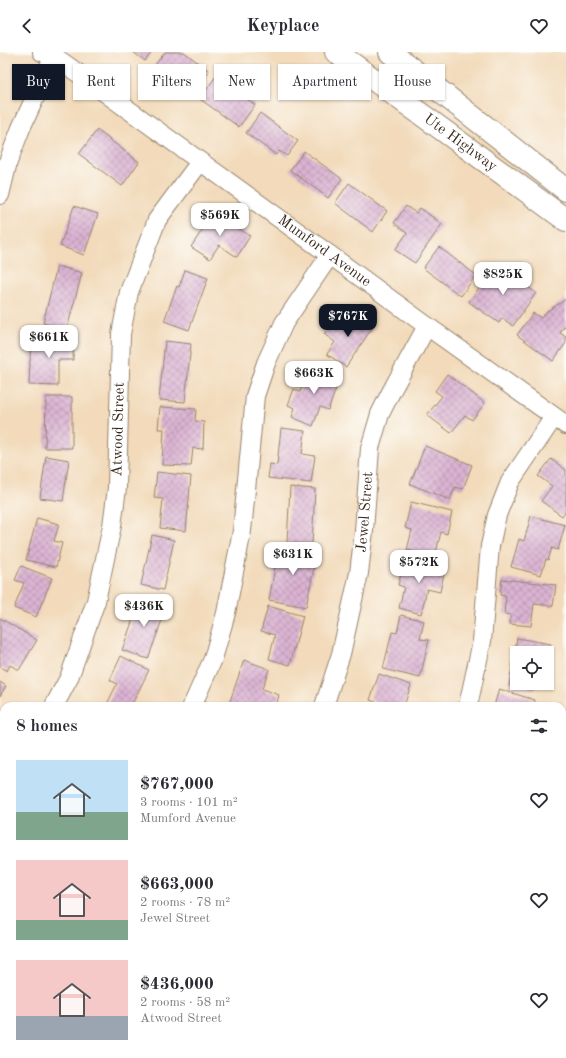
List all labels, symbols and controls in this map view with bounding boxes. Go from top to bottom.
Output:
icon: back [16,15,38,37]
icon: heart [528,15,550,37]
text: Keyplace [246,17,320,35]
chip: Buy [12,64,65,100]
chip: Rent [73,64,130,100]
chip: Filters [138,64,206,100]
chip: New [214,64,270,100]
chip: Apartment [278,64,371,100]
chip: House [379,64,445,100]
street label: Ute Highway [421,111,500,174]
pin: $569K [192,203,248,237]
text: $569K [200,209,240,222]
street label: Mumford Avenue [275,212,374,290]
pin: $825K [475,262,531,296]
text: $825K [483,268,523,281]
pin: $767K [320,304,376,338]
text: $767K [328,310,368,323]
pin: $661K [21,325,77,359]
text: $661K [29,331,69,344]
pin: $663K [286,361,342,395]
text: $663K [294,367,334,380]
street label: Atwood Street [110,382,127,477]
street label: Jewel Street [354,471,376,553]
pin: $631K [265,542,321,576]
text: $631K [273,548,313,561]
pin: $572K [391,550,447,584]
text: $572K [399,556,439,569]
pin: $436K [116,594,172,628]
text: $436K [124,600,164,613]
map controls [510,646,554,690]
button: locate [510,646,554,690]
icon: filters [528,715,550,737]
text: 8 homes [16,718,78,735]
icon: home [48,776,96,824]
text: $767,000 [140,776,214,793]
icon: heart [528,789,550,811]
text: 3 rooms · 101 m² [140,796,238,809]
text: Mumford Avenue [140,812,236,825]
icon: home [48,876,96,924]
text: $663,000 [140,876,214,893]
icon: heart [528,889,550,911]
text: 2 rooms · 78 m² [140,896,230,909]
text: Jewel Street [140,912,210,925]
icon: home [48,976,96,1024]
text: $436,000 [140,976,214,993]
icon: heart [528,989,550,1011]
text: 2 rooms · 58 m² [140,996,230,1009]
text: Atwood Street [140,1012,222,1025]

